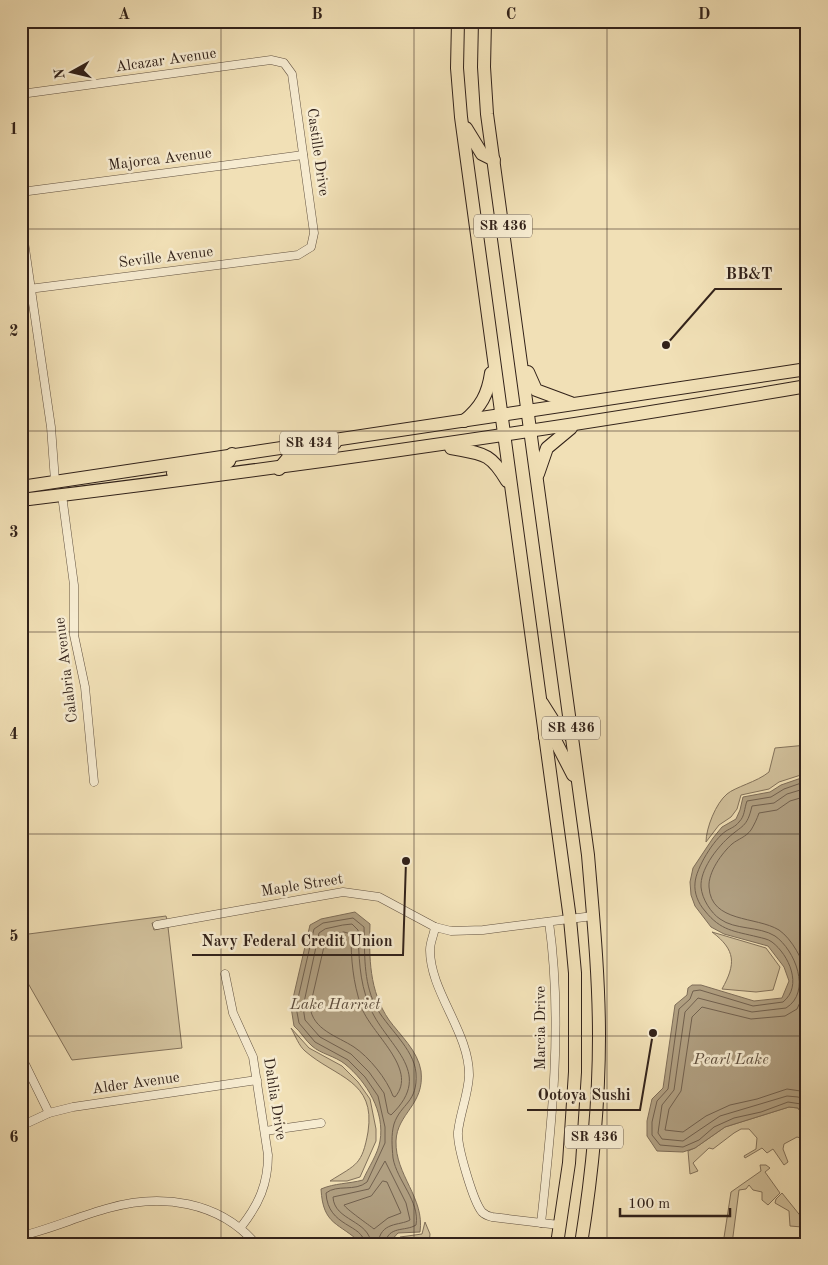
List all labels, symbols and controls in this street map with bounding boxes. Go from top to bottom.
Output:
text: A [118,7,130,23]
text: B [311,7,323,23]
text: C [506,7,516,23]
text: D [698,7,710,23]
street label: Alcazar Avenue [115,46,217,75]
north arrow [48,48,98,98]
text: N [52,67,68,80]
street label: Castille Drive [303,107,331,197]
text: 1 [9,122,19,138]
street label: Majorca Avenue [107,146,213,174]
road number: SR 436 [474,215,532,238]
street label: Seville Avenue [118,245,214,271]
callout: BB&T [715,258,782,289]
text: BB&T [726,267,772,283]
text: 2 [9,324,19,340]
road number: SR 434 [280,432,338,454]
text: 3 [9,525,19,541]
street label: Calabria Avenue [53,616,81,724]
road number: SR 436 [542,716,600,740]
text: 4 [9,727,19,743]
street label: Maple Street [260,872,344,900]
callout: Navy Federal Credit Union [192,924,403,955]
text: 5 [9,929,19,945]
text: Navy Federal Credit Union [201,934,393,950]
street label: Marcia Drive [534,986,549,1070]
water label: Lake Harriet [289,997,381,1013]
water label: Pearl Lake [692,1052,769,1068]
street label: Dahlia Drive [260,1057,288,1141]
street label: Alder Avenue [91,1070,181,1098]
callout: Ootoya Sushi [527,1079,640,1110]
text: Ootoya Sushi [537,1088,631,1104]
road number: SR 436 [565,1126,623,1148]
text: 6 [9,1130,19,1146]
scale bar [620,1185,730,1217]
text: 100 m [628,1197,670,1212]

